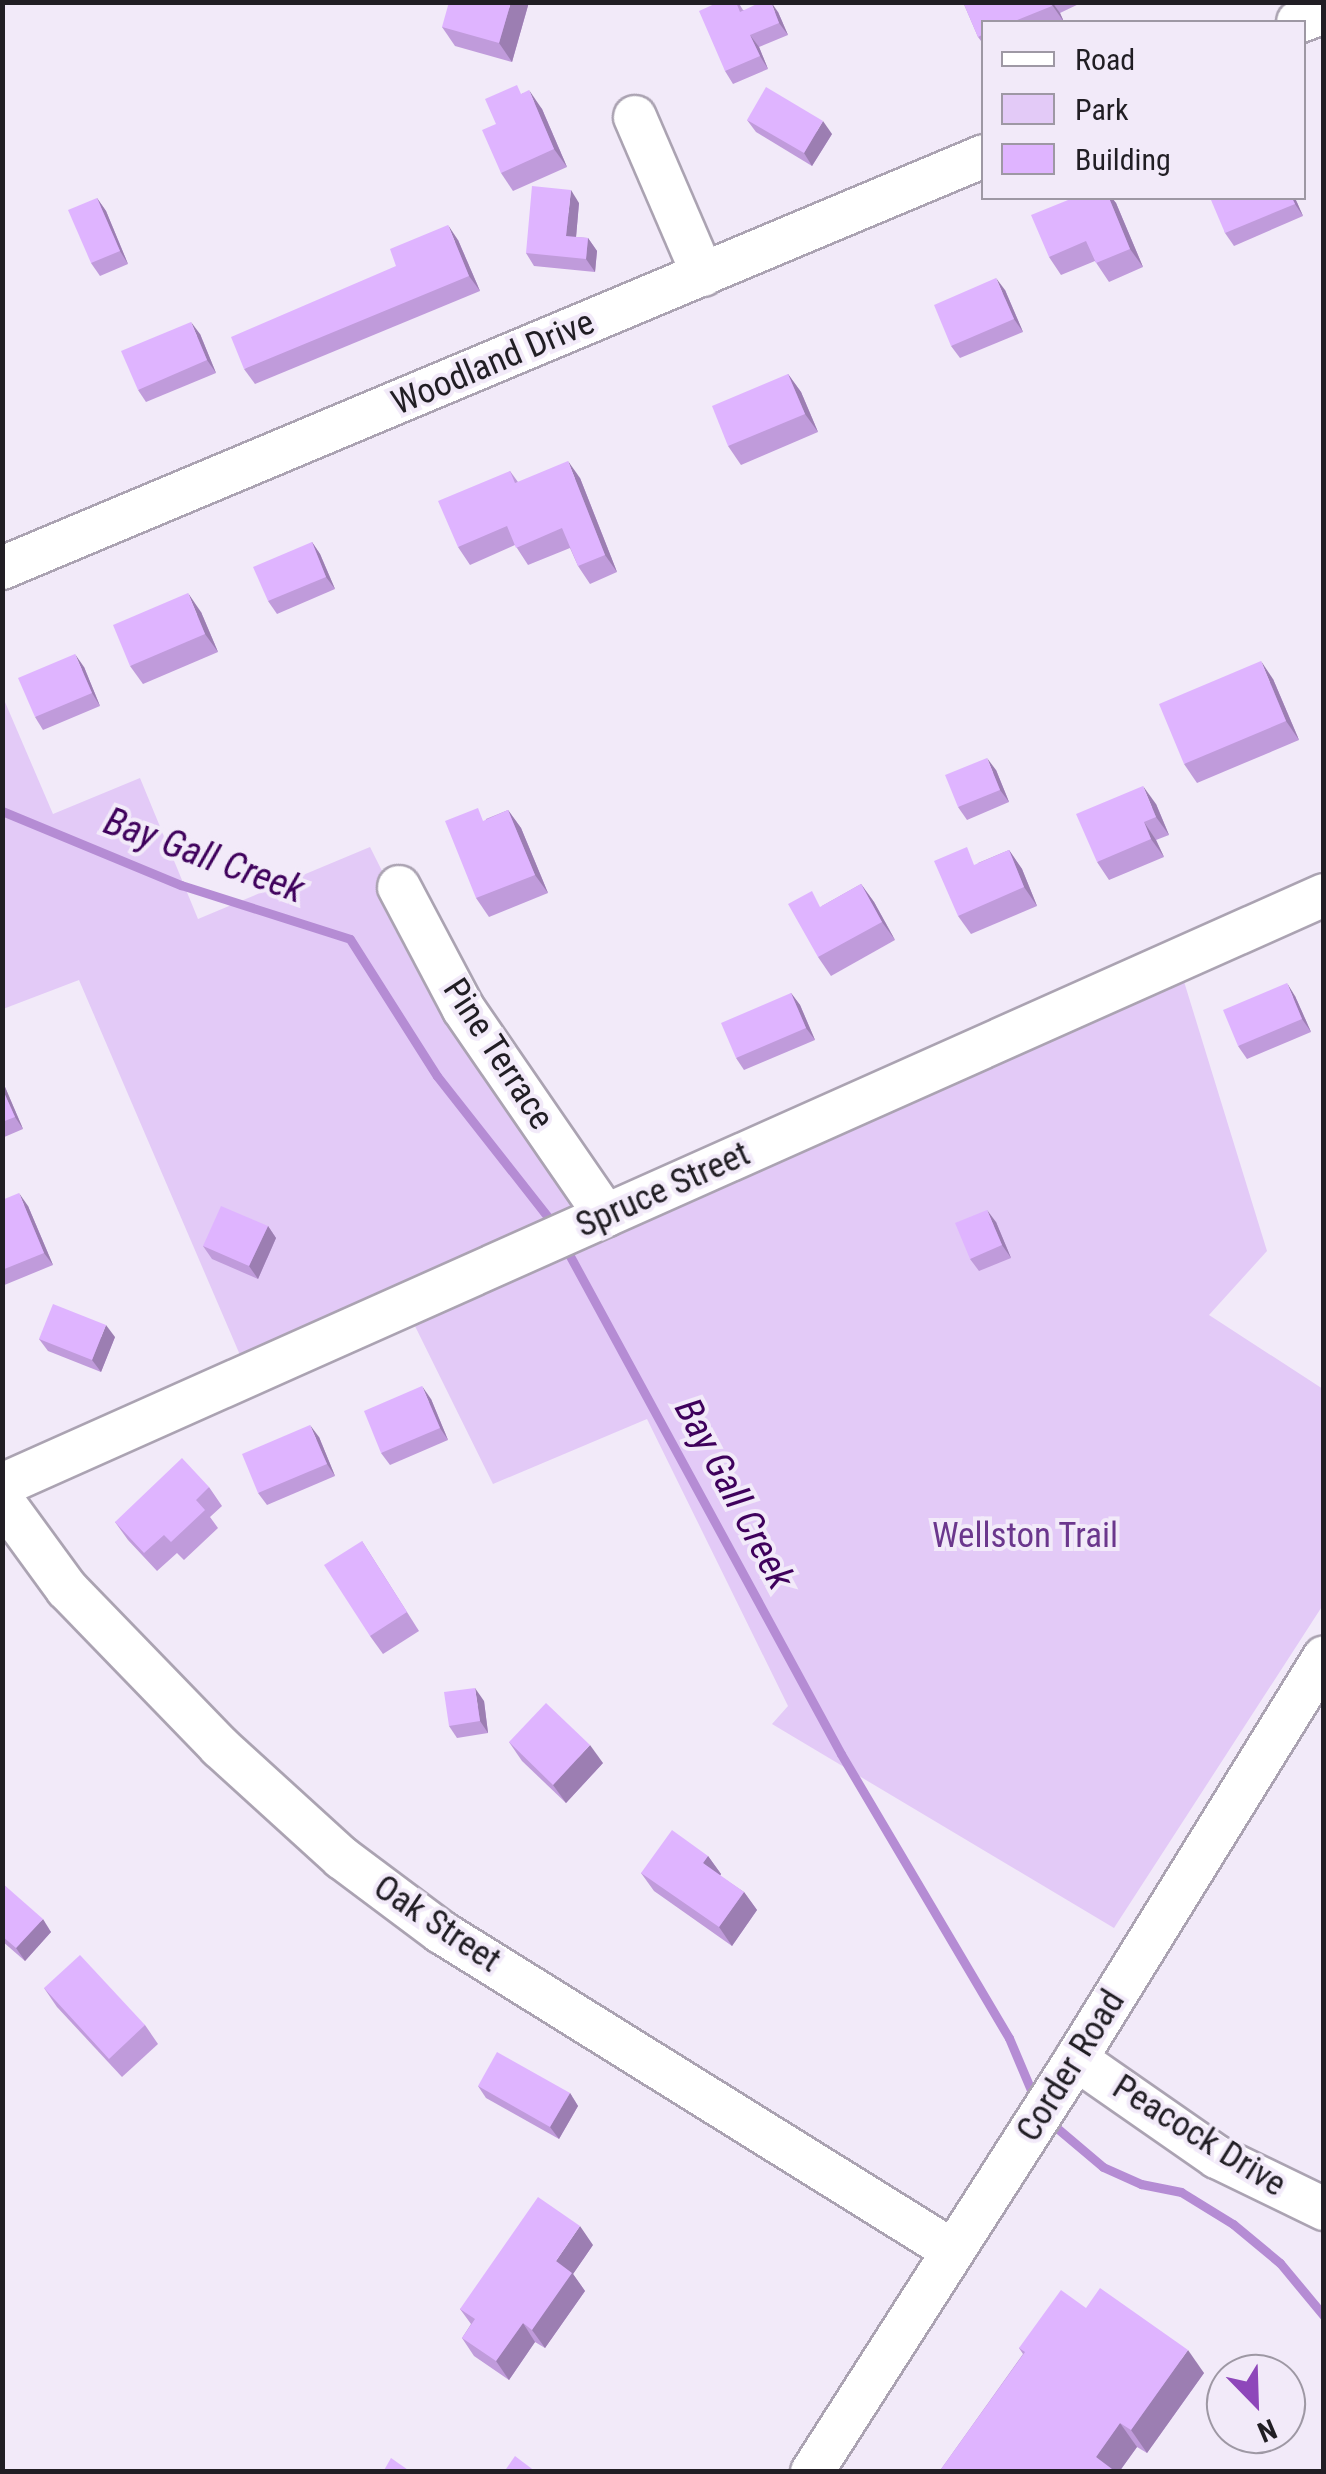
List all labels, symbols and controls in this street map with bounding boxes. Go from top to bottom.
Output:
legend [981,20,1306,200]
text: Road [1075,42,1135,77]
text: Park [1075,92,1129,127]
text: Building [1075,142,1171,177]
street label: Woodland Drive [386,302,600,424]
water label: Bay Gall Creek [98,799,310,913]
street label: Pine Terrace [434,971,562,1137]
street label: Spruce Street [570,1133,756,1247]
water label: Bay Gall Creek [665,1391,803,1597]
park label: Wellston Trail [932,1515,1118,1557]
street label: Oak Street [366,1866,508,1982]
street label: Corder Road [1008,1983,1134,2149]
street label: Peacock Drive [1105,2066,1293,2206]
north arrow [1206,2354,1306,2454]
text: N [1253,2412,1281,2449]

